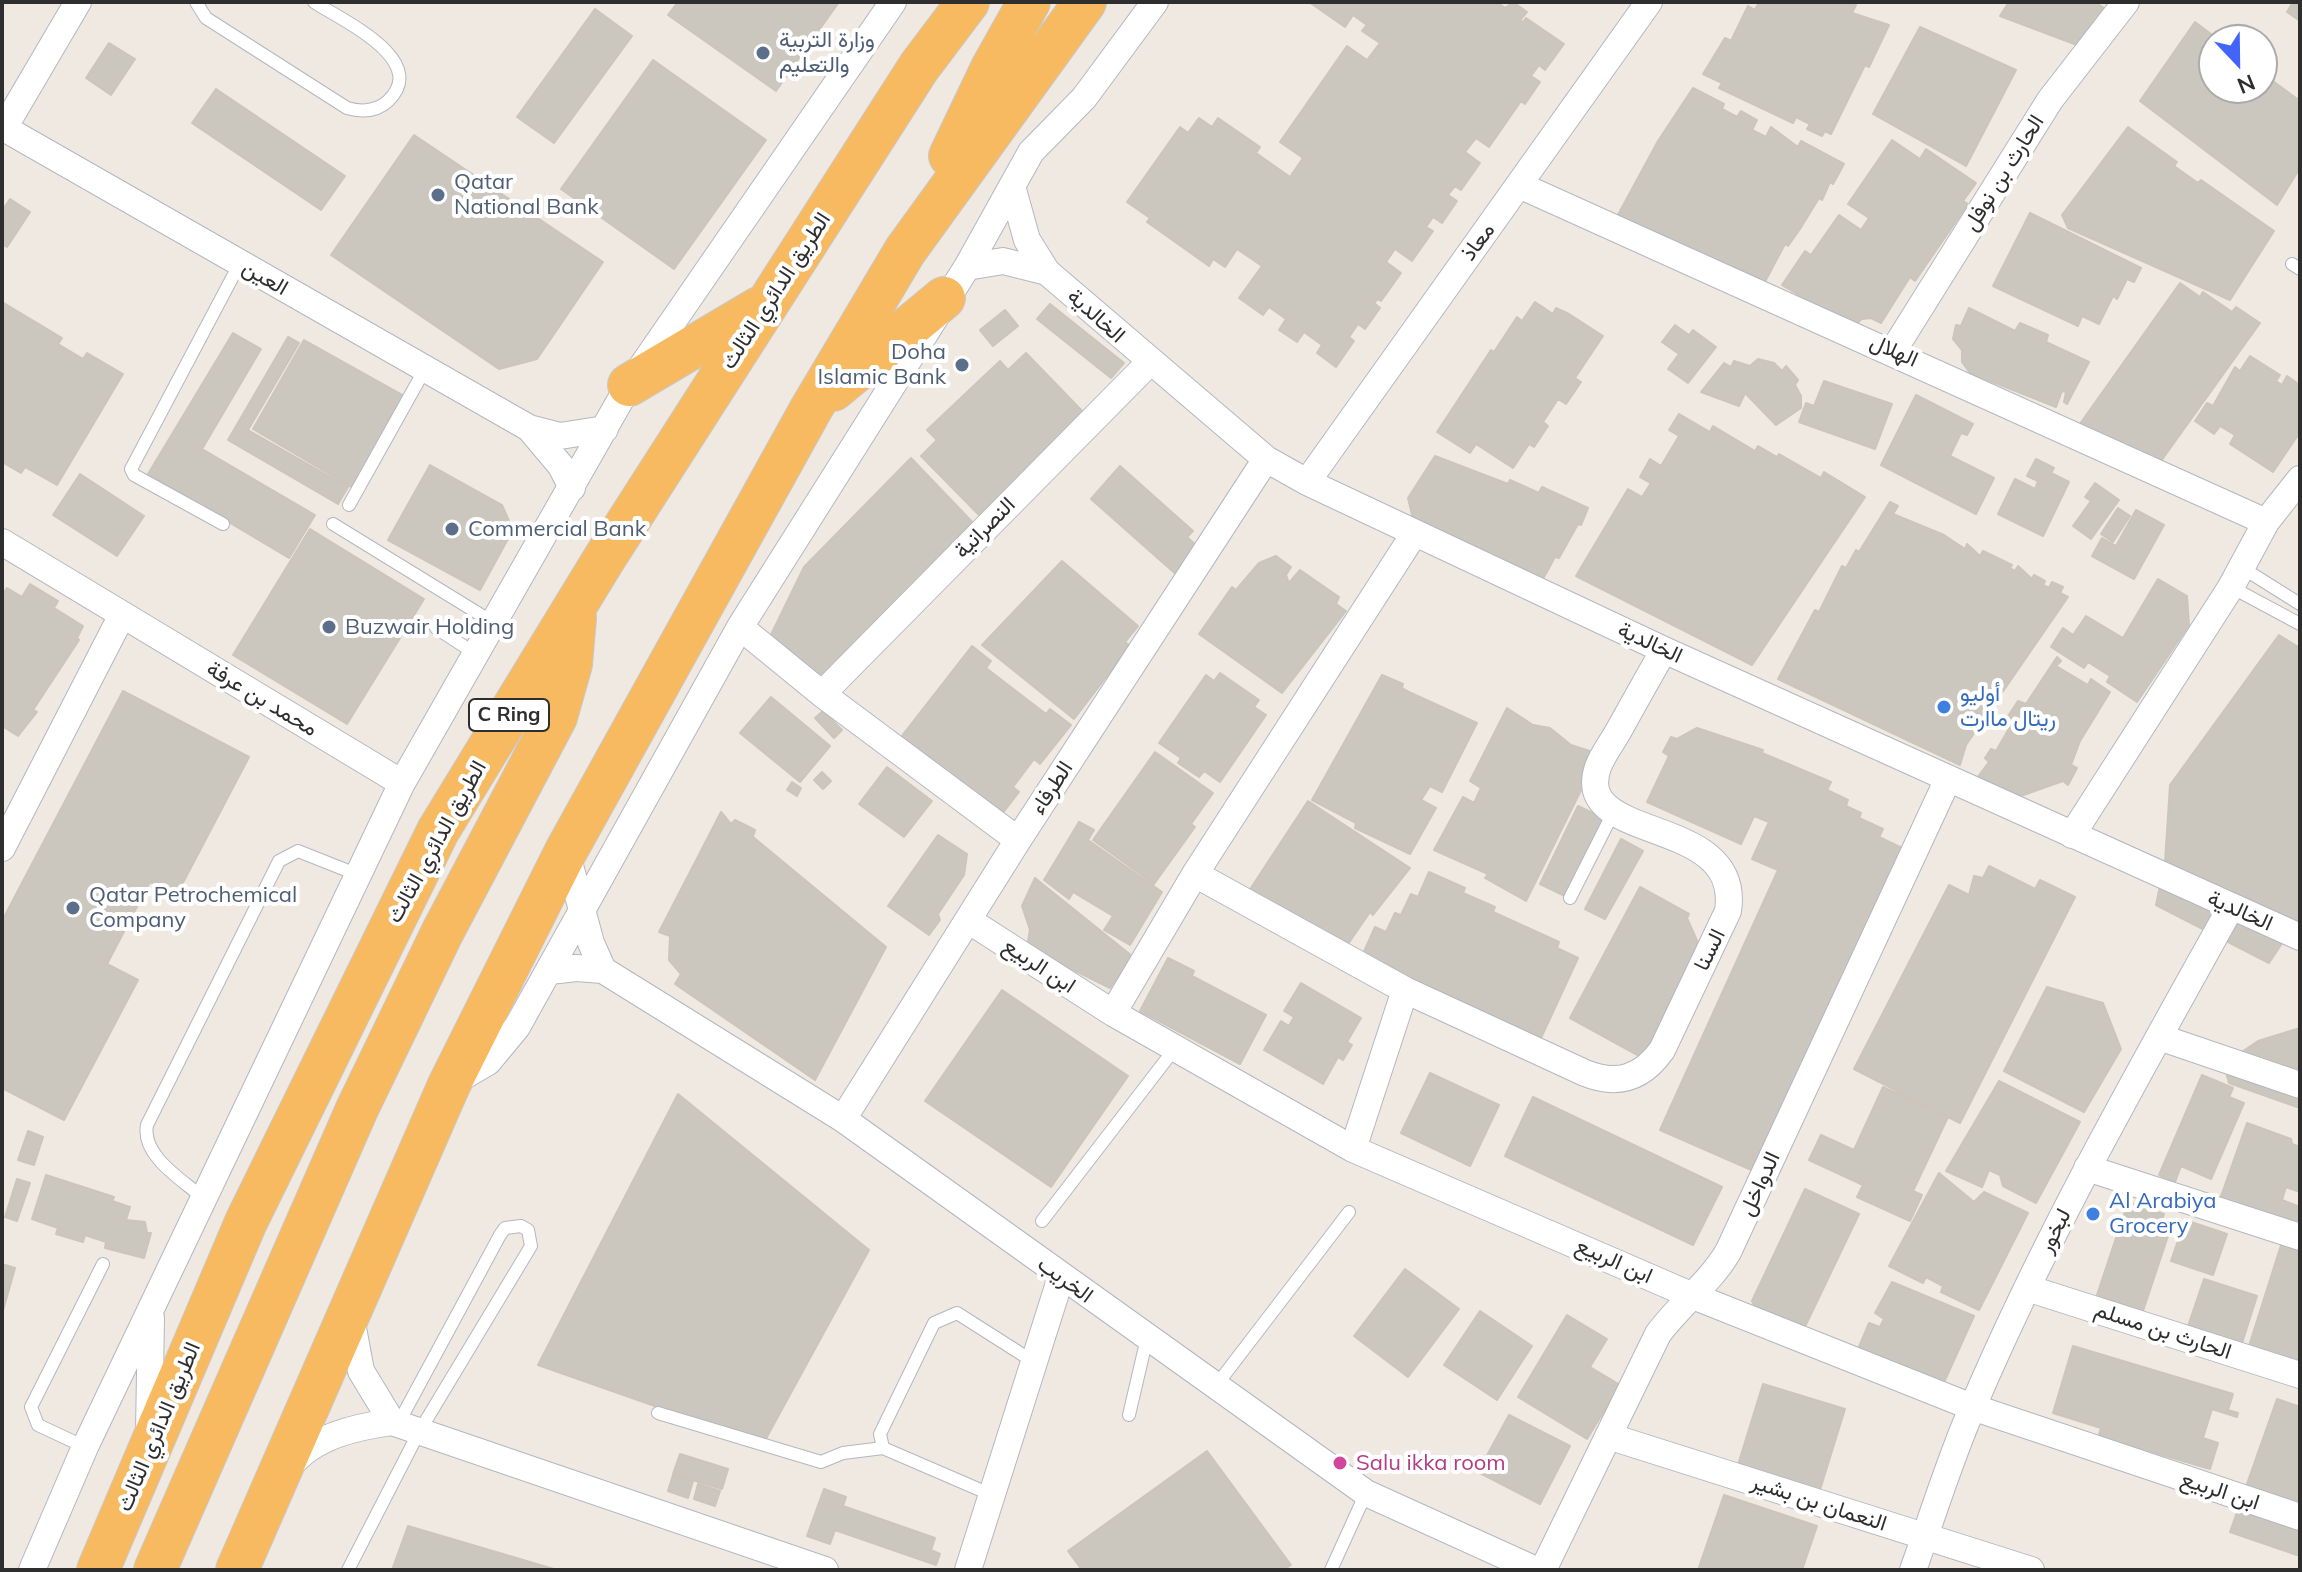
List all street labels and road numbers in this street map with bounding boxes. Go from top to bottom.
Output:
street label: الحارث بن نوفل [1958,110,2050,236]
street label: الطريق الدائري الثالث [716,208,836,374]
street label: معاذ [1455,218,1501,266]
street label: العين [237,254,293,302]
street label: الخالدية [1062,283,1130,349]
street label: الهلال [1866,329,1922,373]
street label: النصرانية [949,492,1021,564]
street label: الخالدية [1613,617,1687,669]
street label: محمد بن عرفة [202,656,322,742]
road number: C Ring [469,699,549,731]
street label: الطريق الدائري الثالث [381,756,493,928]
street label: الطرفاء [1025,756,1079,820]
street label: الخالدية [2203,885,2277,937]
street label: السنا [1689,925,1731,975]
street label: ابن الربيع [998,933,1080,999]
street label: الدواخل [1734,1148,1786,1220]
street label: لبخور [2033,1204,2077,1258]
street label: ابن الربيع [1571,1232,1657,1290]
street label: الخريب [1032,1251,1098,1309]
street label: الحارث بن مسلم [2091,1296,2235,1366]
street label: الطريق الدائري الثالث [111,1338,207,1516]
street label: ابن الربيع [2177,1466,2263,1516]
street label: النعمان بن بشير [1748,1469,1890,1537]

